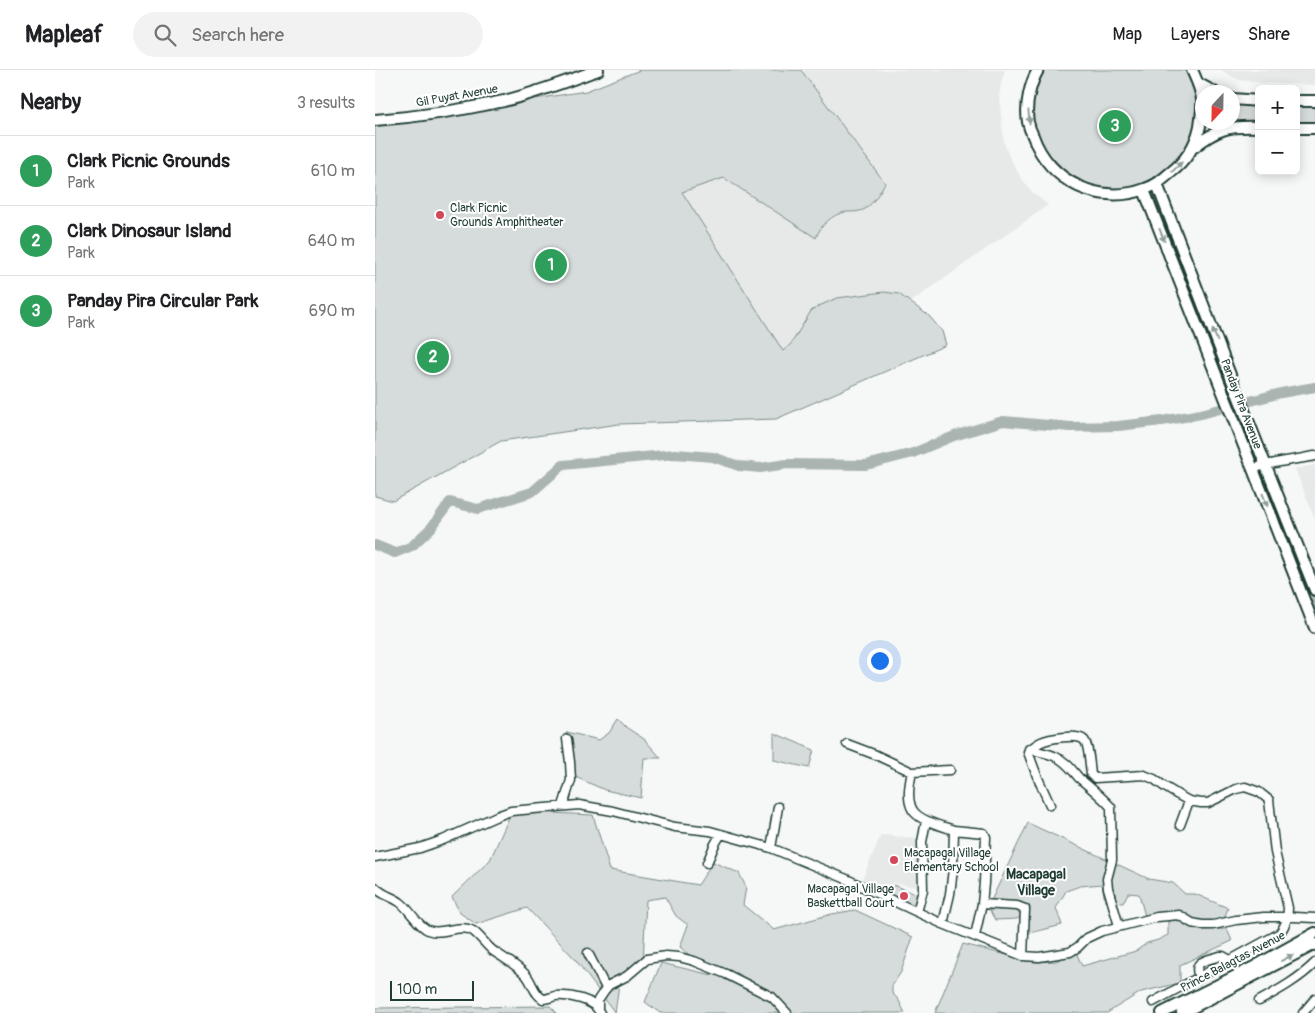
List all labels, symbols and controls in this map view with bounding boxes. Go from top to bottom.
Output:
search box [133,12,483,57]
text: Mapleaf [25,20,103,49]
icon: search [151,21,179,49]
text: Search here [191,23,284,47]
text: Map [1113,23,1142,46]
text: Layers [1170,23,1220,46]
text: Share [1248,23,1290,46]
street label: Gil Puyat Avenue [415,81,499,111]
north arrow [1195,85,1240,130]
map controls [1255,85,1300,175]
button: + [1255,85,1300,130]
text: Nearby [20,89,81,116]
text: 3 results [297,93,355,113]
pin: 3 [1099,107,1131,145]
one-way arrow [1025,109,1033,125]
button: − [1255,130,1300,175]
text: Clark Picnic Grounds [67,149,230,173]
text: 1 [33,161,39,181]
text: 610 m [311,161,355,181]
one-way arrow [1171,161,1183,173]
text: Park [67,173,95,193]
place label: Clark Picnic Grounds Amphitheater [450,201,564,230]
marker: Clark Picnic Grounds Amphitheater [434,209,446,221]
text: Clark Dinosaur Island [67,219,231,243]
one-way arrow [1158,228,1166,243]
text: 2 [32,231,40,251]
text: 640 m [308,231,355,251]
text: Park [67,243,95,263]
pin: 1 [535,246,567,284]
text: Panday Pira Circular Park [67,289,258,313]
text: 3 [32,301,40,321]
text: 690 m [309,301,355,321]
text: Park [67,313,95,333]
one-way arrow [1211,327,1218,342]
pin: 2 [417,338,449,376]
street label: Panday Pira Avenue [1217,357,1265,451]
one-way arrow [1261,493,1269,508]
your location [867,648,893,674]
place label: Macapagal Village Elementary School [904,846,999,875]
marker: Macapagal Village Elementary School [888,854,900,866]
district label: Macapagal Village [1006,866,1066,899]
place label: Macapagal Village Baskettball Court [807,882,894,911]
marker: Macapagal Village Baskettball Court [898,890,910,902]
street label: Prince Balagtas Avenue [1178,928,1288,996]
one-way arrow [1280,954,1295,962]
scale bar [390,978,474,1001]
text: 100 m [397,981,437,998]

